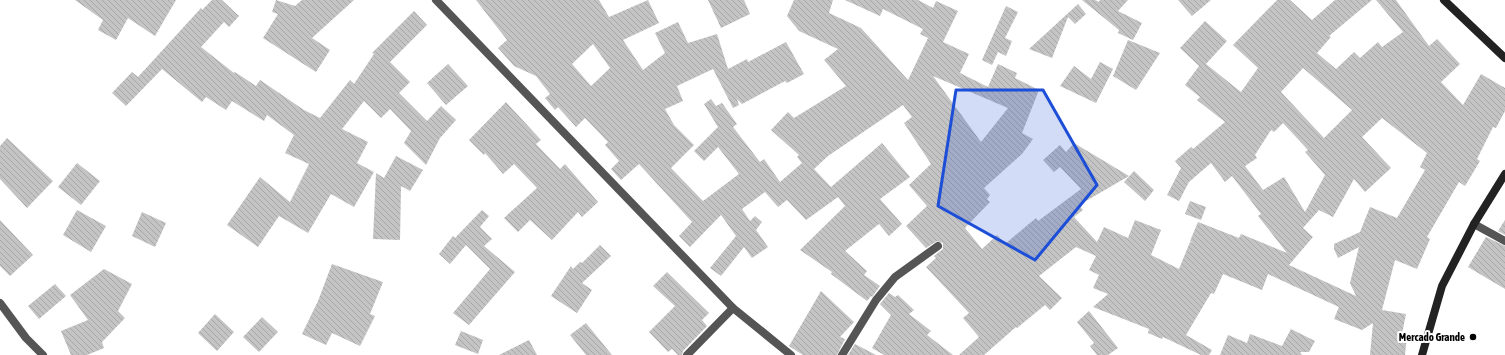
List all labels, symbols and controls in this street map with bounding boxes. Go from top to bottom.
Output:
place label: Mercado Grande [1399,331,1465,343]
marker: Mercado Grande [1468,332,1478,342]

